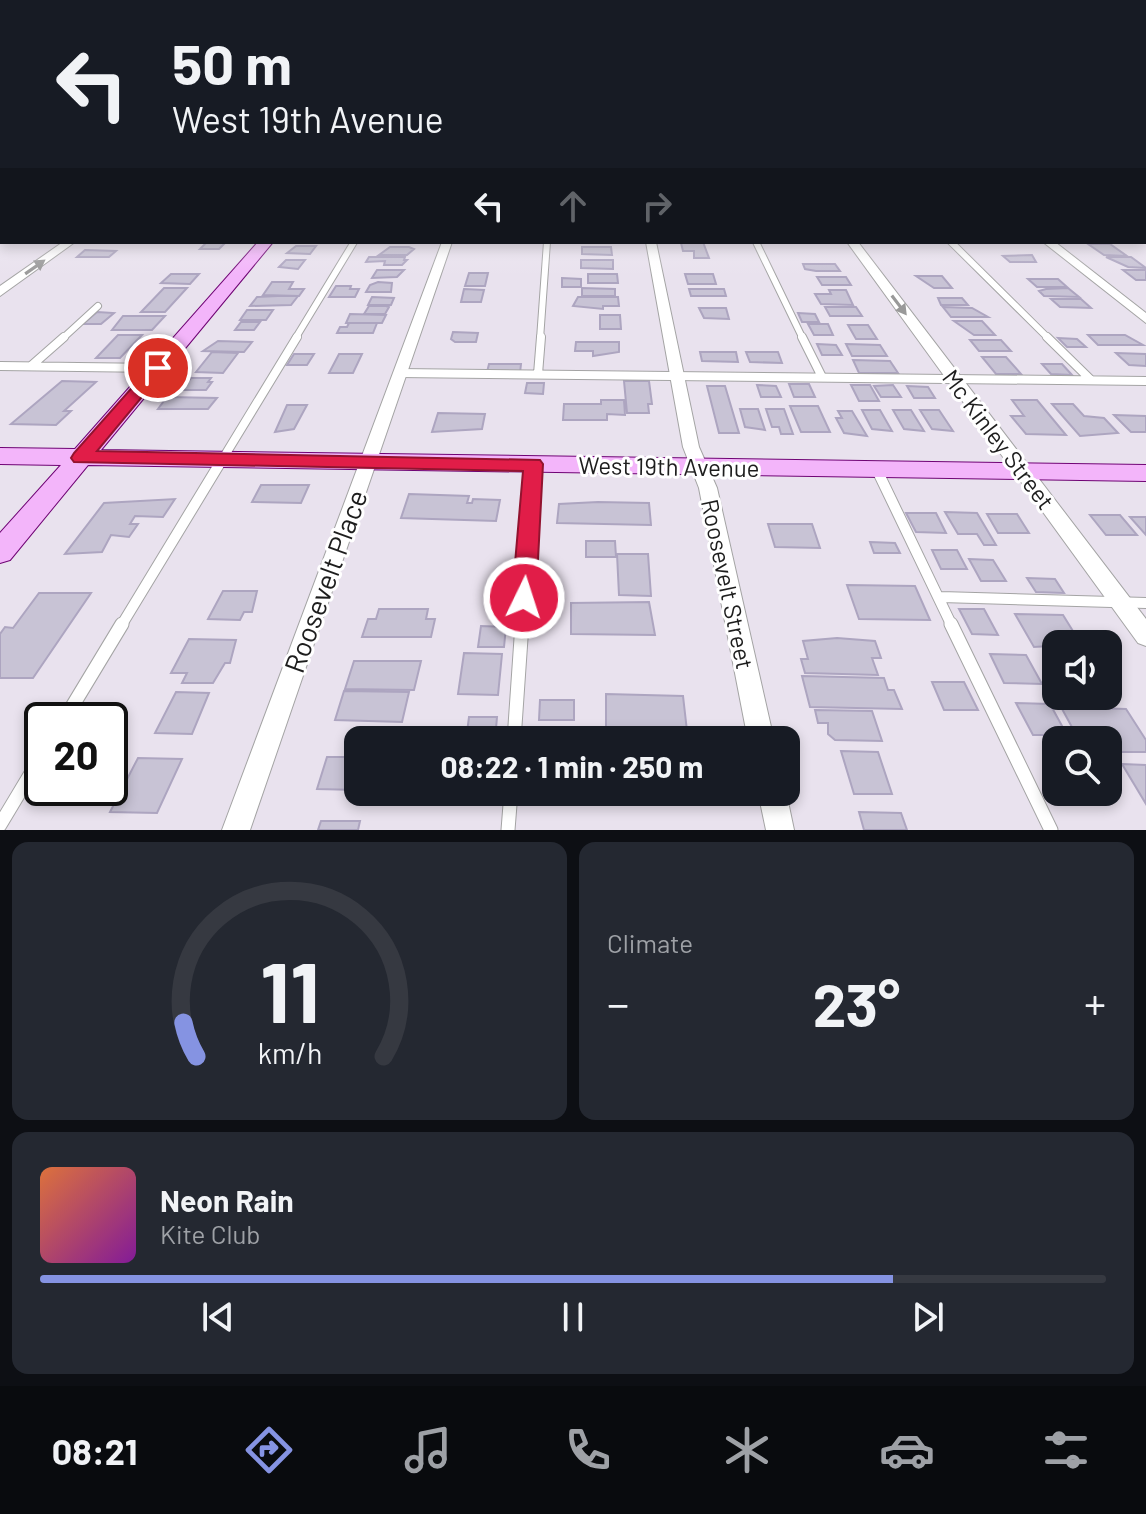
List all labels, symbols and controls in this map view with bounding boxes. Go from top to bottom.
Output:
text: 50 m [172,29,292,96]
icon: left [40,32,144,136]
text: West 19th Avenue [172,97,444,140]
icon: left [467,184,511,228]
icon: ahead [551,184,595,228]
icon: right [635,184,679,228]
one-way arrow [24,260,45,275]
one-way arrow [890,294,906,315]
pin [124,334,192,402]
icon: arrive [136,346,180,390]
street label: Mc Kinley Street [937,363,1061,515]
street label: West 19th Avenue [578,450,760,482]
street label: Roosevelt Place [276,485,374,677]
street label: Roosevelt Street [696,496,760,672]
position arrow [482,556,566,640]
map controls [1042,630,1122,806]
button: sound [1042,630,1122,710]
speed limit sign: 20 [24,702,128,806]
button: search [1042,726,1122,806]
text: 08:22 · 1 min · 250 m [441,748,703,784]
text: Climate [607,927,693,958]
text: 11 [260,940,319,1040]
text: 23° [813,967,900,1039]
text: − [607,976,629,1029]
text: + [1084,976,1106,1029]
text: km/h [257,1035,322,1070]
text: Neon Rain [160,1182,294,1218]
text: Kite Club [160,1218,261,1249]
icon: previous [196,1295,240,1339]
icon: pause [551,1295,595,1339]
icon: next [906,1295,950,1339]
icon: directions [241,1422,297,1478]
icon: music [400,1422,456,1478]
icon: phone [560,1422,616,1478]
icon: climate [719,1422,775,1478]
icon: car [879,1422,935,1478]
icon: filters [1038,1422,1094,1478]
text: 08:21 [52,1429,138,1472]

